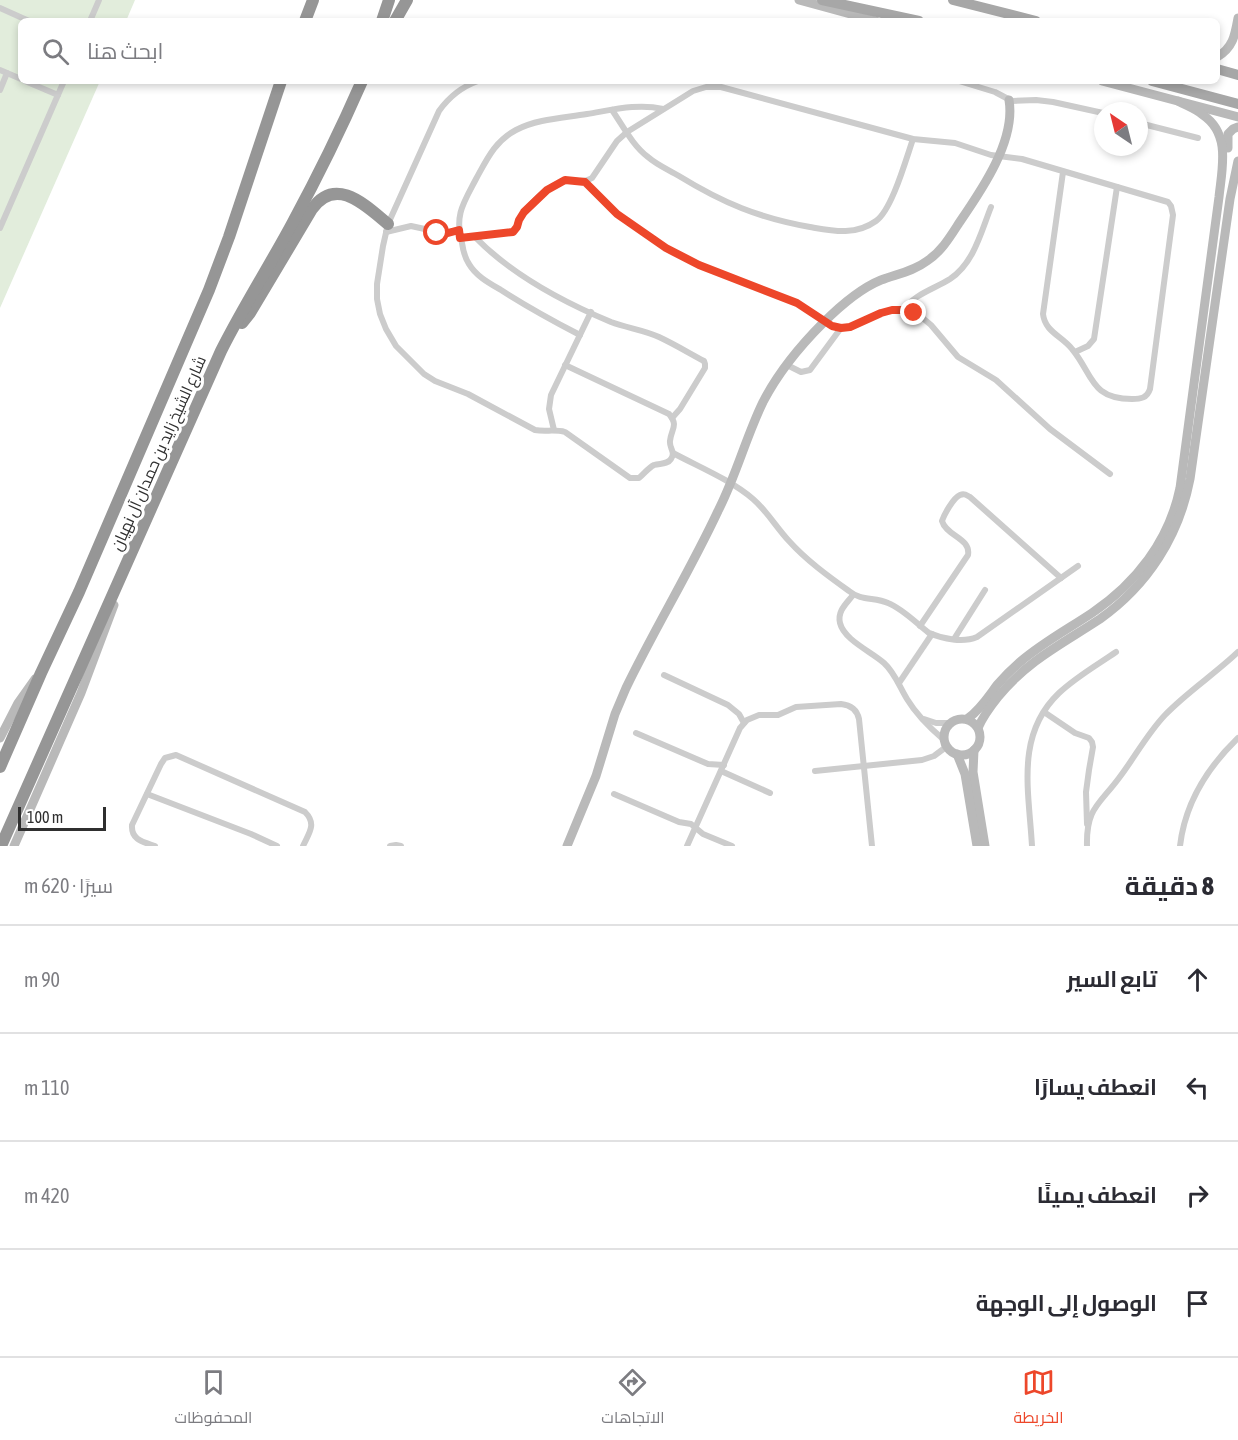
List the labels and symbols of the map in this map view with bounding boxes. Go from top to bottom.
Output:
north arrow [1094,102,1148,156]
route start [423,219,449,245]
route end [900,299,926,325]
street label: شارع الشيخ زايد بن حمدان آل نهيان [107,353,212,554]
scale bar [18,804,106,832]

